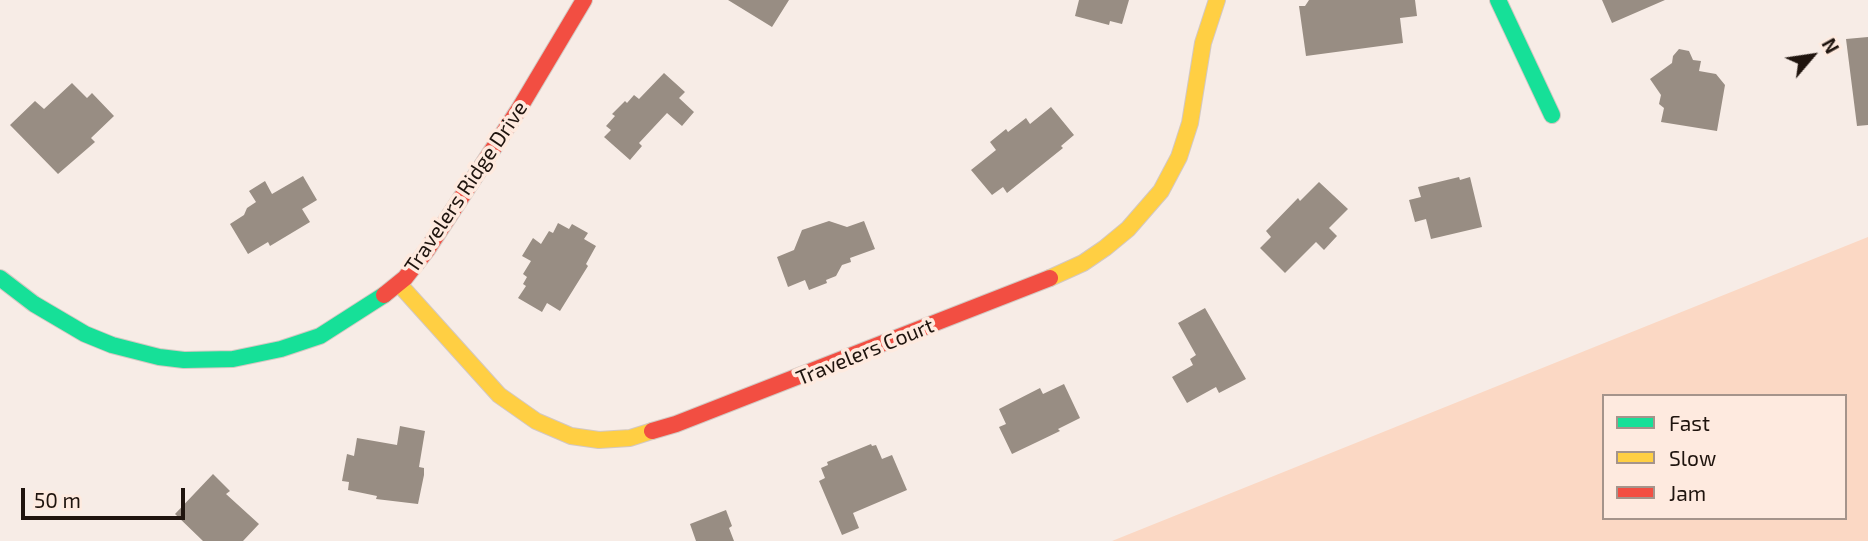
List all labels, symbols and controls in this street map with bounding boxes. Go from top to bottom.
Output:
north arrow [1777,21,1847,91]
text: N [1817,34,1844,57]
street label: Travelers Ridge Drive [399,96,533,278]
street label: Travelers Court [793,313,937,391]
legend [1602,394,1847,520]
text: Fast [1669,410,1710,435]
text: Slow [1669,445,1716,470]
scale bar [24,475,189,518]
text: Jam [1669,480,1706,505]
text: 50 m [34,487,81,512]

